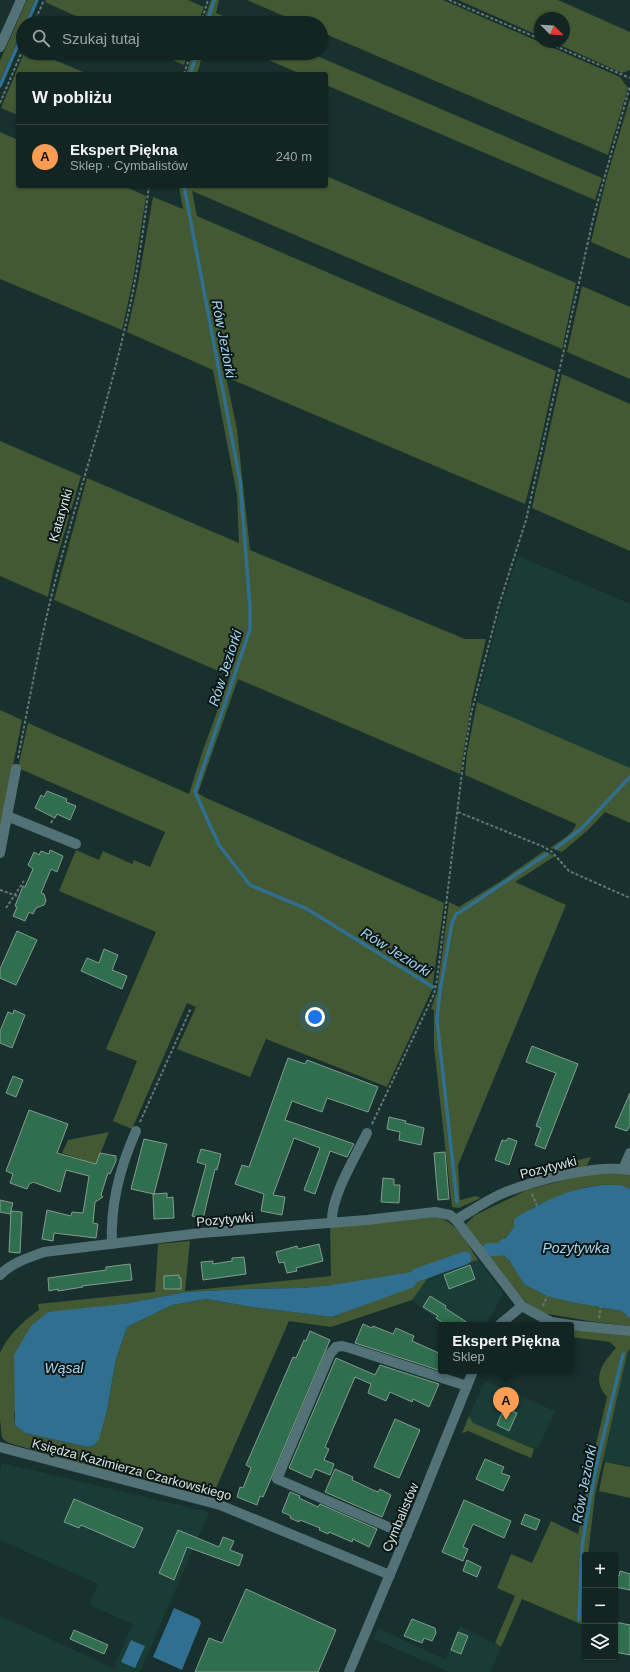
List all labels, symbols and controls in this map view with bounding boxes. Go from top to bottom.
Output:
north arrow [534,12,570,48]
search box [16,16,328,60]
icon: search [30,27,52,49]
text: Szukaj tutaj [62,30,140,47]
text: W pobliżu [32,88,112,107]
text: Ekspert Piękna [70,141,178,158]
text: A [40,149,50,164]
text: 240 m [276,149,312,164]
text: Sklep · Cymbalistów [70,158,188,173]
water label: Rów Jeziorki [209,299,240,380]
street label: Katarynki [46,487,75,543]
water label: Rów Jeziorki [205,627,245,708]
water label: Rów Jeziorki [358,924,435,980]
your location [305,1007,325,1027]
street label: Pozytywki [518,1153,578,1182]
street label: Pozytywki [196,1209,255,1229]
water label: Pozytywka [543,1240,610,1256]
popup [438,1322,574,1374]
text: Ekspert Piękna [452,1332,560,1349]
text: Sklep [452,1349,485,1364]
water label: Wąsal [45,1360,84,1376]
pin: A [493,1387,519,1420]
street label: Księdza Kazimierza Czarkowskiego [30,1436,233,1503]
water label: Rów Jeziorki [569,1443,600,1524]
street label: Cymbalistów [379,1480,422,1554]
map controls [582,1552,618,1660]
button: + [582,1552,618,1588]
button: − [582,1588,618,1624]
button: layers [582,1624,618,1660]

